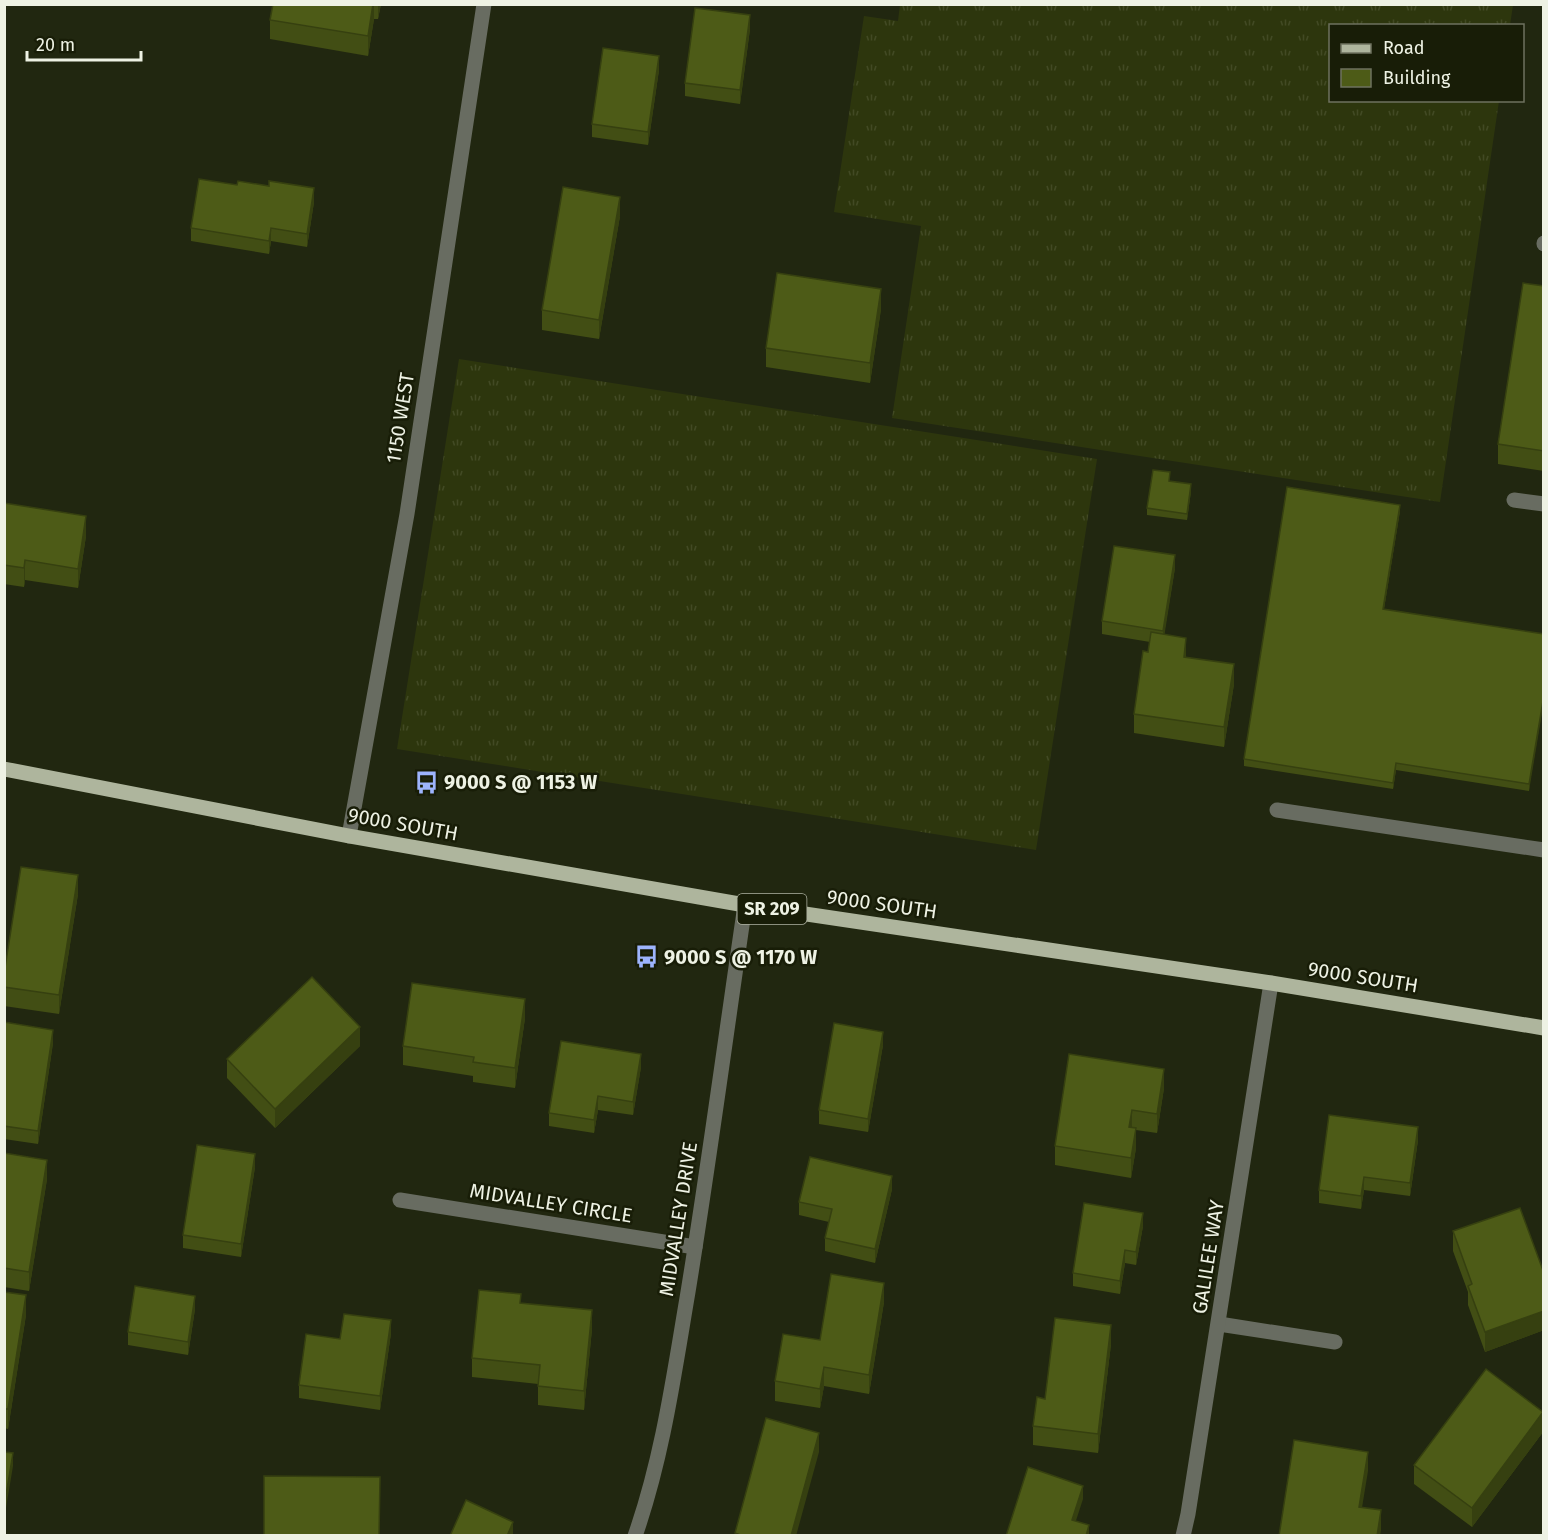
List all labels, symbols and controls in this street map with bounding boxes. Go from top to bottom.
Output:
scale bar [27,24,141,62]
legend [1329,24,1524,102]
text: 20 m [36,34,75,56]
text: Road [1383,37,1425,59]
text: Building [1383,67,1451,89]
street label: 1150 WEST [381,370,419,465]
bus stop icon: 9000 S @ 1153 W [413,769,439,795]
place label: 9000 S @ 1153 W [444,770,597,794]
street label: 9000 SOUTH [346,803,460,845]
street label: 9000 SOUTH [825,884,939,924]
road number: SR 209 [738,894,806,924]
bus stop icon: 9000 S @ 1170 W [633,944,659,970]
place label: 9000 S @ 1170 W [664,945,817,969]
street label: 9000 SOUTH [1306,956,1420,998]
street label: MIDVALLEY DRIVE [654,1140,702,1298]
street label: MIDVALLEY CIRCLE [468,1178,634,1228]
street label: GALILEE WAY [1187,1199,1229,1315]

